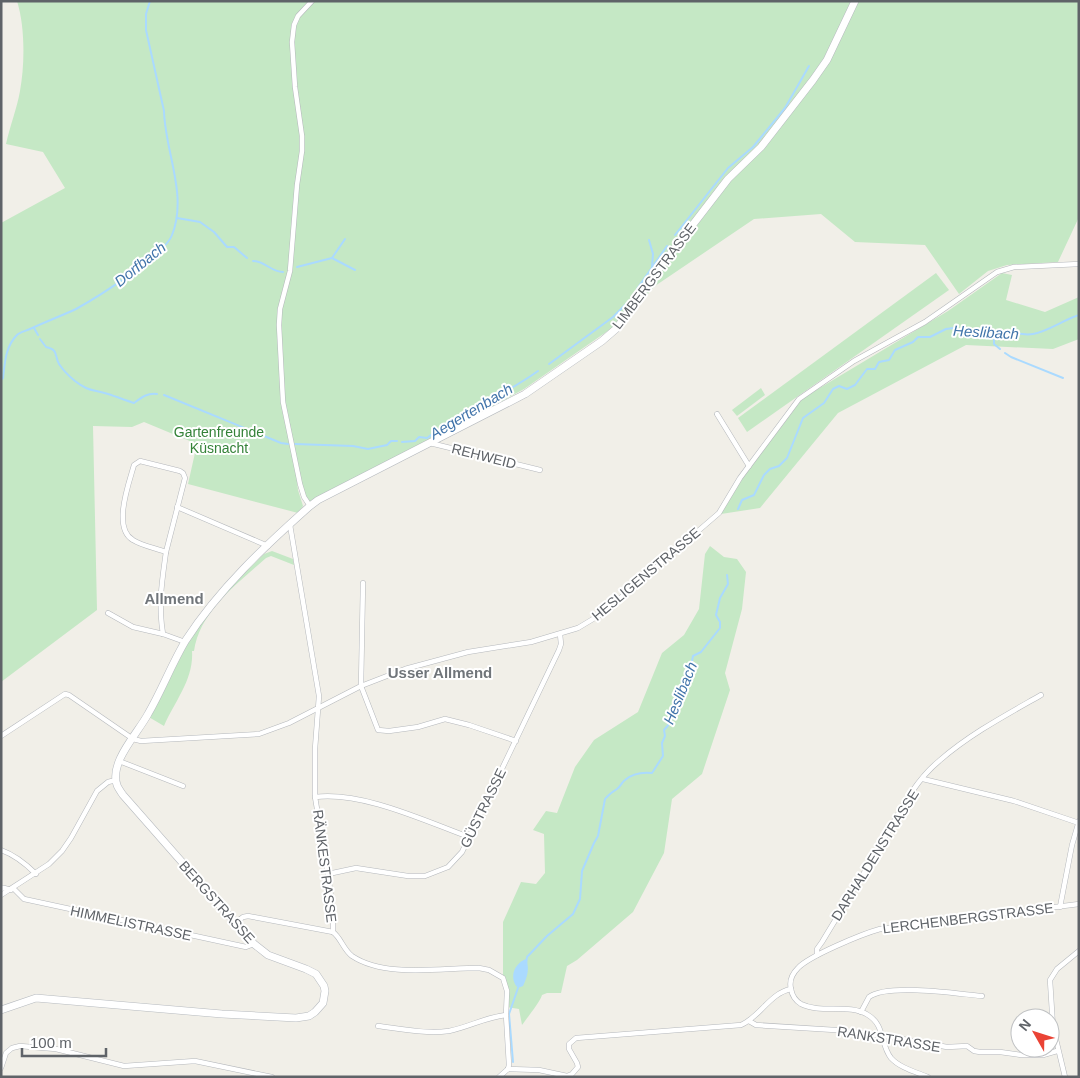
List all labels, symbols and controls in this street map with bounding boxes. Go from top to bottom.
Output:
street label: LIMBERGSTRASSE [609,220,699,332]
water label: Dorfbach [111,238,169,290]
water label: Heslibach [953,322,1019,342]
water label: Aegertenbach [426,380,515,443]
park label: Gartenfreunde Küsnacht [174,424,264,456]
street label: REHWEID [450,440,518,472]
street label: HESLIGENSTRASSE [589,524,703,624]
district label: Allmend [144,590,204,607]
water label: Heslibach [660,659,700,727]
district label: Usser Allmend [388,664,492,681]
street label: GÜSTRASSE [456,765,509,850]
street label: DARHALDENSTRASSE [828,786,922,924]
street label: RÄNKESTRASSE [310,809,340,923]
street label: BERGSTRASSE [176,858,258,946]
street label: LERCHENBERGSTRASSE [882,900,1054,936]
street label: HIMMELISTRASSE [69,902,193,944]
north arrow [1010,1008,1060,1058]
text: N [1015,1016,1034,1034]
street label: RANKSTRASSE [836,1023,942,1055]
scale bar [22,1026,106,1058]
text: 100 m [30,1034,72,1051]

